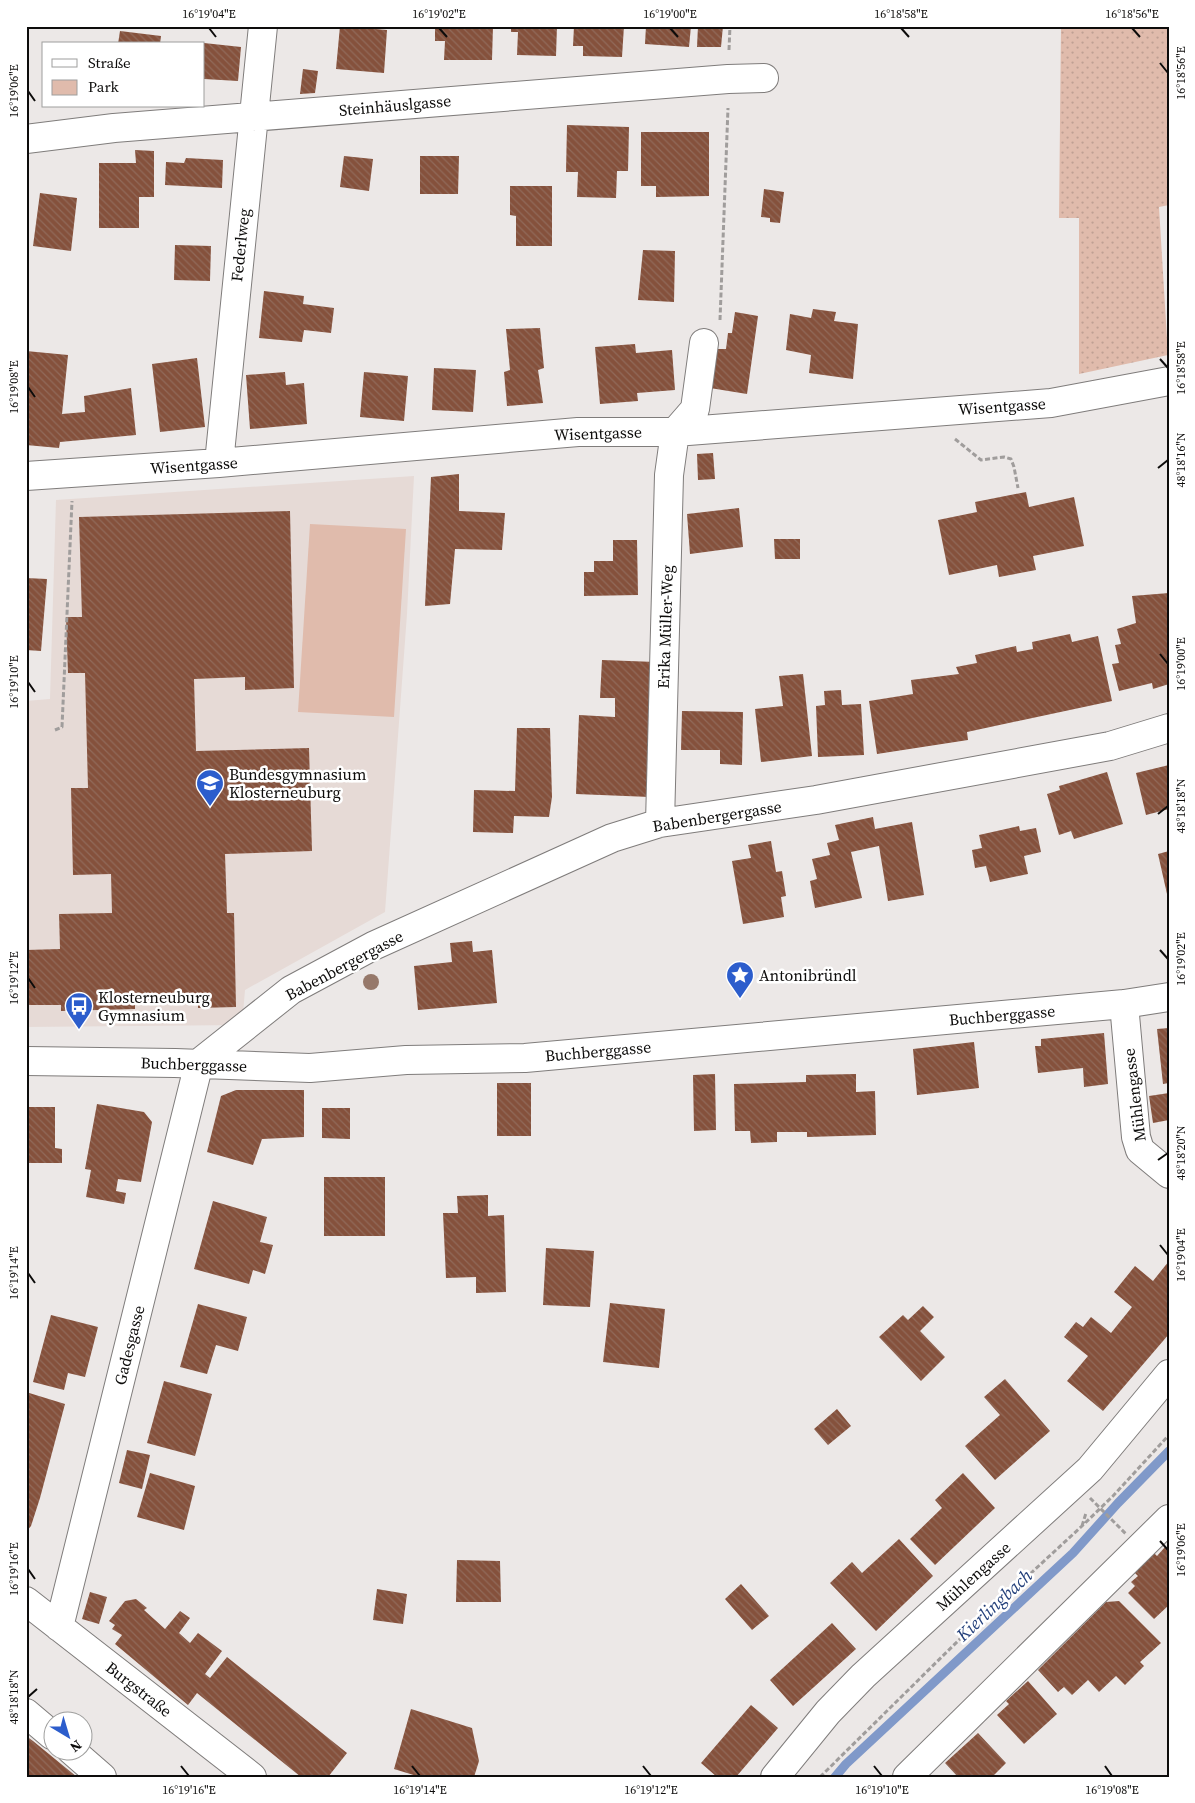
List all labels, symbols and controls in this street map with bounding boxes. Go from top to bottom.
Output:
text: 16°19'04"E [182,6,236,22]
text: 16°19'02"E [412,6,466,22]
text: 16°19'00"E [643,6,697,22]
text: 16°18'58"E [874,6,928,22]
text: 16°18'56"E [1105,6,1159,22]
legend [42,42,205,108]
text: 16°18'56"E [1173,46,1189,100]
text: Straße [88,52,131,73]
text: 16°19'06"E [6,64,22,118]
text: Park [88,76,120,97]
street label: Steinhäuslgasse [338,89,452,121]
street label: Federlweg [225,207,255,283]
text: 16°18'58"E [1173,341,1189,395]
text: 16°19'08"E [6,360,22,414]
street label: Wisentgasse [957,392,1047,420]
street label: Wisentgasse [554,420,642,446]
text: 48°18'16"N [1173,432,1189,488]
street label: Wisentgasse [149,451,239,479]
street label: Erika Müller-Weg [652,565,678,689]
text: 16°19'00"E [1173,637,1189,691]
text: 16°19'10"E [6,655,22,709]
place label: Bundesgymnasium Klosterneuburg [229,763,366,803]
school or university icon: Bundesgymnasium Klosterneuburg [195,768,225,807]
text: 48°18'18"N [1173,778,1189,834]
street label: Babenbergergasse [651,795,783,837]
street label: Babenbergergasse [281,925,407,1005]
text: 16°19'02"E [1173,932,1189,986]
text: 16°19'12"E [6,951,22,1005]
place icon: Antonibründl [725,960,755,999]
place label: Antonibründl [759,964,857,986]
place label: Klosterneuburg Gymnasium [98,986,210,1026]
bus stop icon: Klosterneuburg Gymnasium [64,991,94,1030]
street label: Buchberggasse [948,999,1056,1031]
street label: Buchberggasse [544,1035,652,1067]
street label: Mühlengasse [1117,1047,1151,1143]
street label: Buchberggasse [140,1051,248,1077]
text: 48°18'20"N [1173,1125,1189,1181]
text: 16°19'04"E [1173,1228,1189,1282]
text: 16°19'14"E [6,1246,22,1300]
street label: Gadesgasse [108,1303,150,1387]
text: 16°19'06"E [1173,1523,1189,1577]
street label: Mühlengasse [931,1536,1015,1616]
text: 16°19'16"E [6,1542,22,1596]
water label: Kierlingbach [950,1563,1038,1647]
street label: Burgstraße [101,1656,177,1722]
text: 48°18'18"N [6,1669,22,1725]
north arrow [42,1710,92,1760]
text: N [66,1735,86,1757]
text: 16°19'16"E [162,1782,216,1798]
text: 16°19'14"E [393,1782,447,1798]
text: 16°19'12"E [624,1782,678,1798]
text: 16°19'10"E [855,1782,909,1798]
text: 16°19'08"E [1085,1782,1139,1798]

